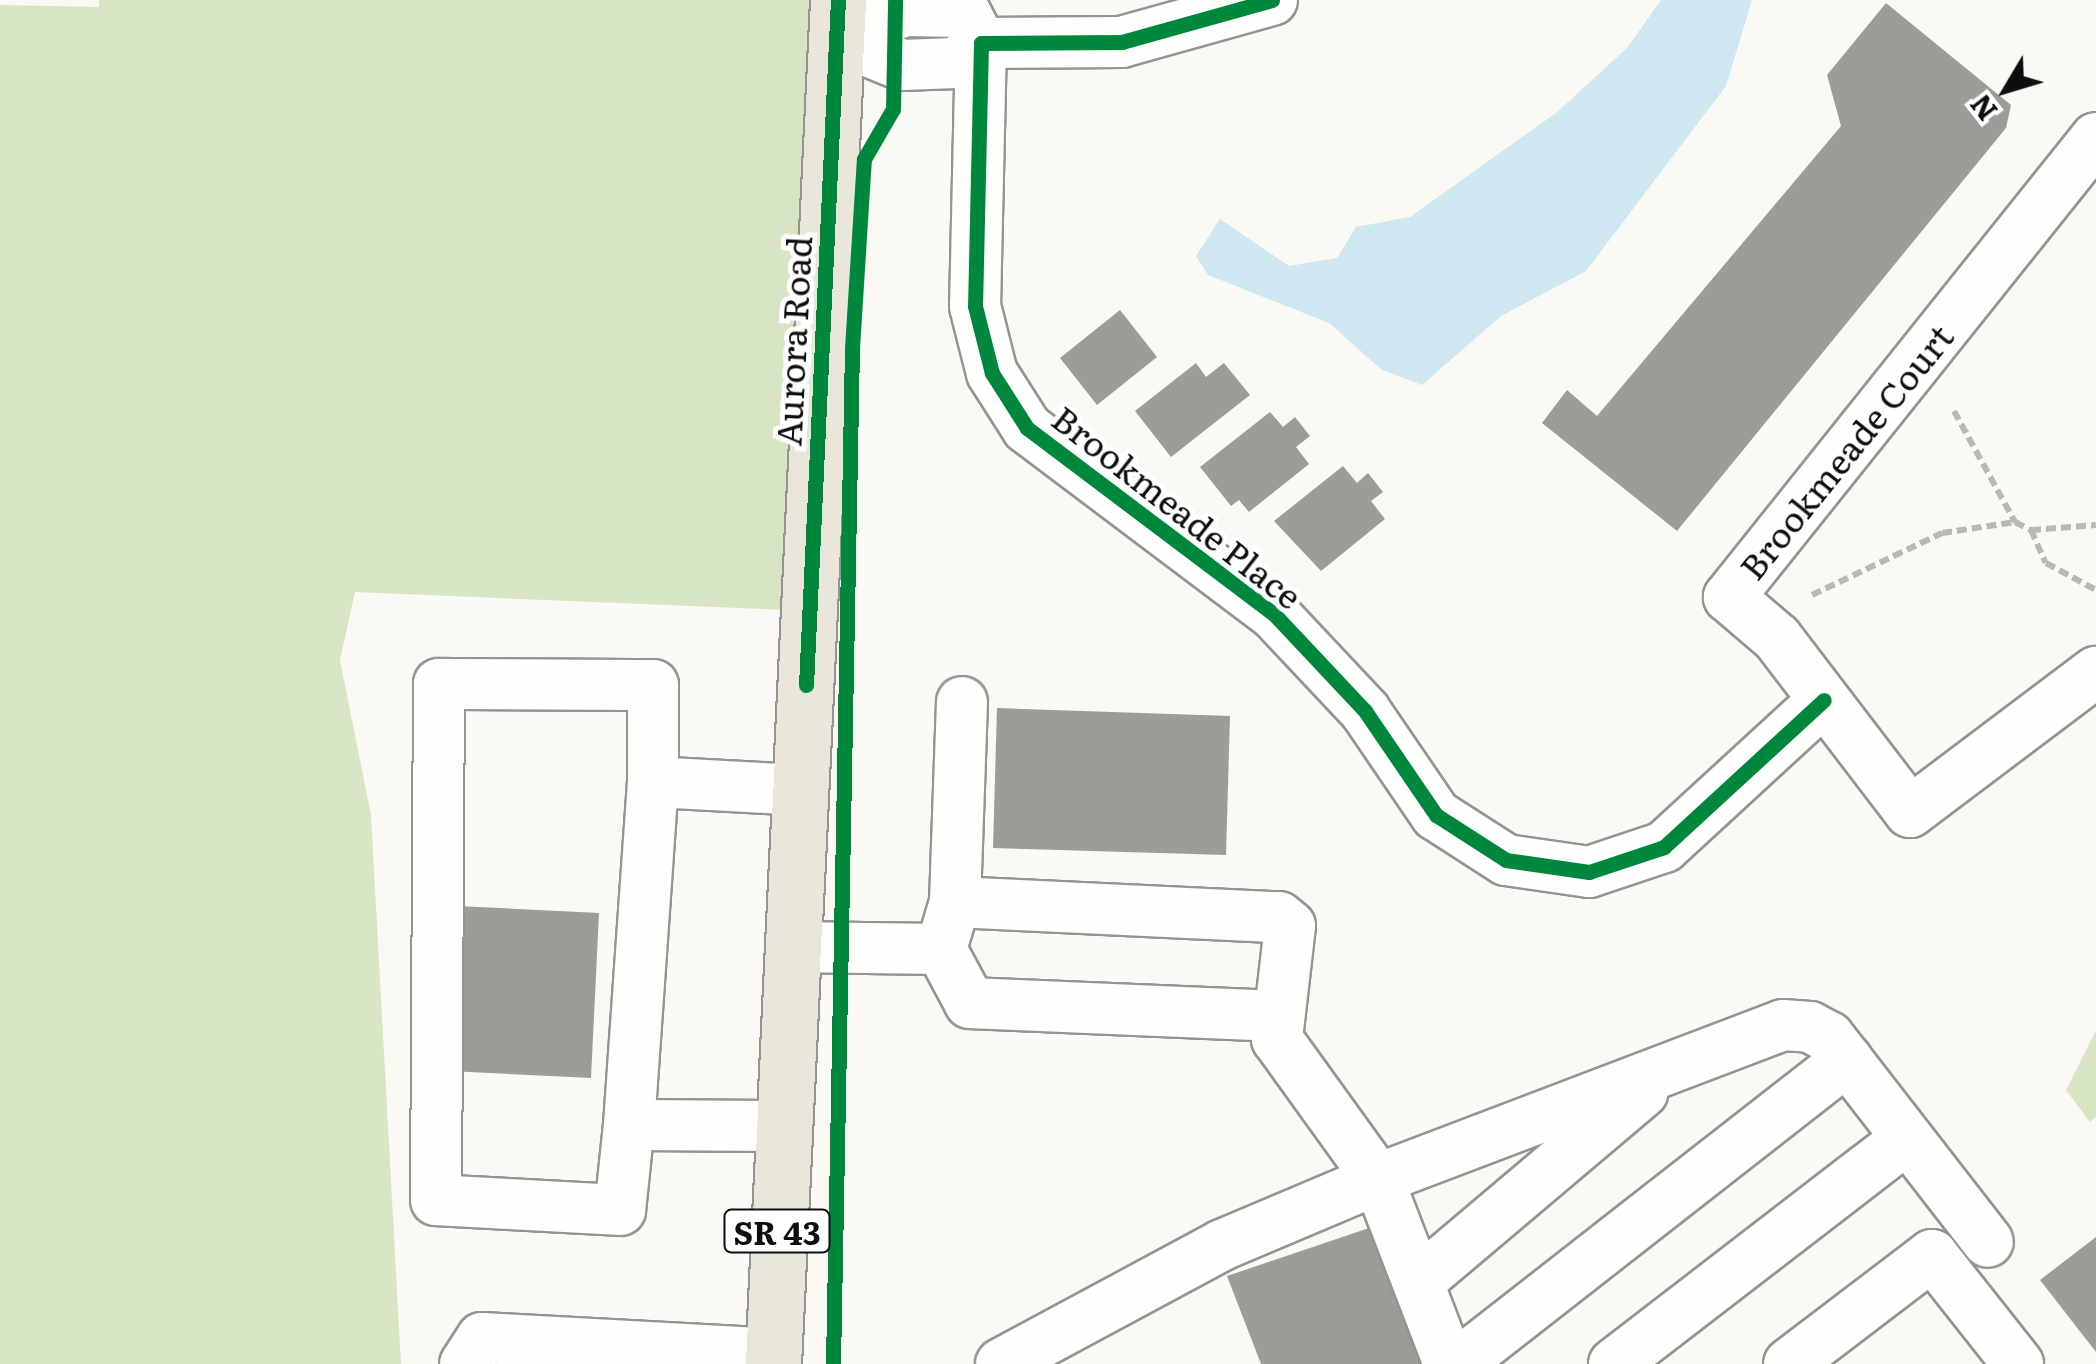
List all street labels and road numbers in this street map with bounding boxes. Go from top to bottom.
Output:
street label: Aurora Road [766,235,818,447]
street label: Brookmeade Court [1729,315,1961,587]
street label: Brookmeade Place [1045,396,1311,616]
road number: SR 43 [722,1204,832,1258]

